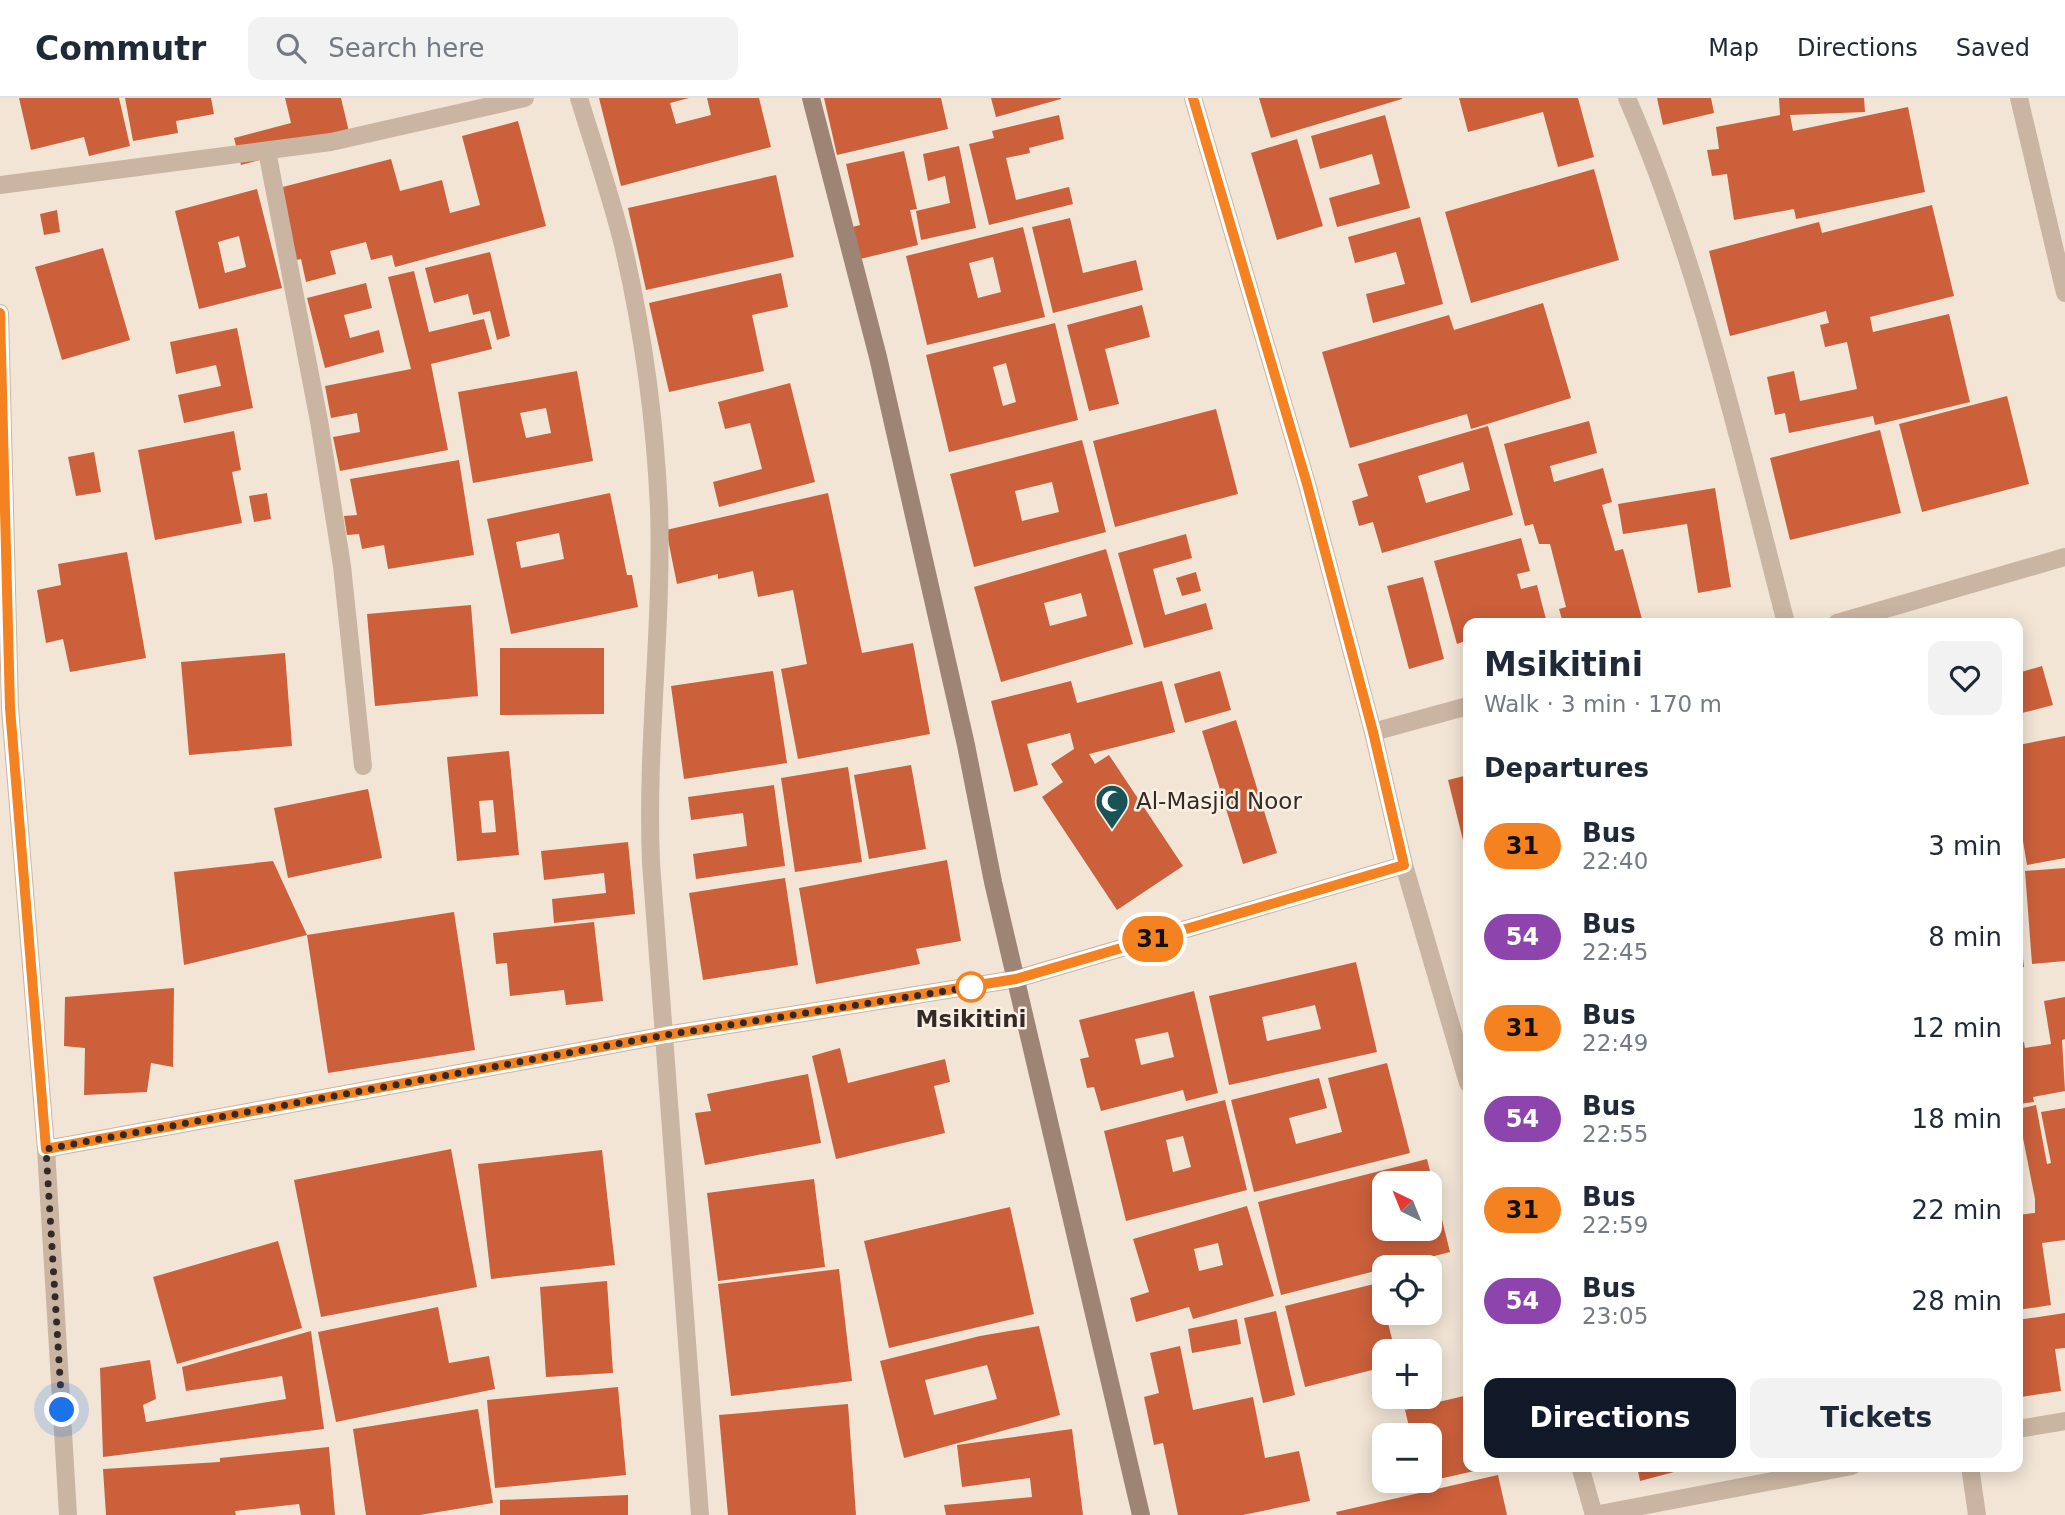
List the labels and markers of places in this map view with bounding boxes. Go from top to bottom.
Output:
mosque icon: Al-Masjid Noor [1093,782,1131,831]
place label: Al-Masjid Noor [1136,788,1302,814]
marker: Msikitini [956,972,986,1002]
place label: Msikitini [916,1006,1026,1032]

